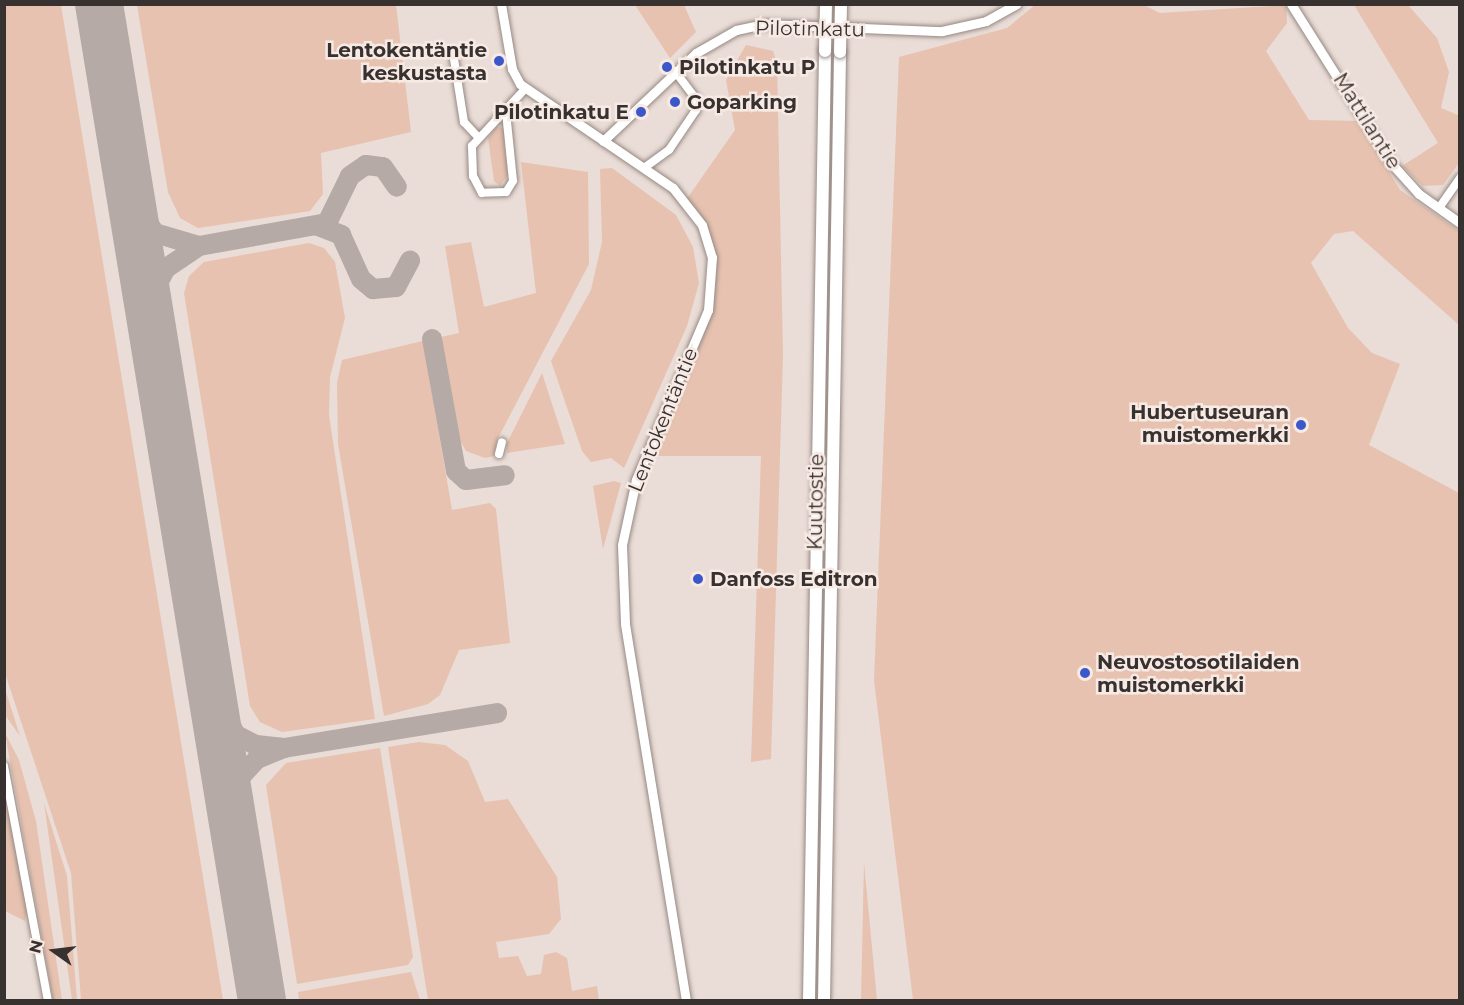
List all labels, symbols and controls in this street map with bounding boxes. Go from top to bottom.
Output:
street label: Pilotinkatu [755,16,865,42]
place label: Lentokentäntie keskustasta [326,38,487,85]
marker: Lentokentäntie keskustasta [492,54,506,68]
place label: Pilotinkatu P [679,55,815,79]
marker: Pilotinkatu P [660,60,674,74]
street label: Mattilantie [1328,69,1406,173]
place label: Goparking [687,90,797,114]
marker: Goparking [668,95,682,109]
place label: Pilotinkatu E [494,100,629,124]
marker: Pilotinkatu E [634,105,648,119]
street label: Lentokentäntie [623,344,703,496]
place label: Hubertuseuran muistomerkki [1130,401,1289,448]
marker: Hubertuseuran muistomerkki [1294,418,1308,432]
street label: Kuutostie [803,454,829,550]
place label: Danfoss Editron [710,567,878,591]
marker: Danfoss Editron [691,572,705,586]
place label: Neuvostosotilaiden muistomerkki [1097,650,1299,697]
marker: Neuvostosotilaiden muistomerkki [1078,666,1092,680]
north arrow [24,921,84,981]
text: N [25,938,47,955]

